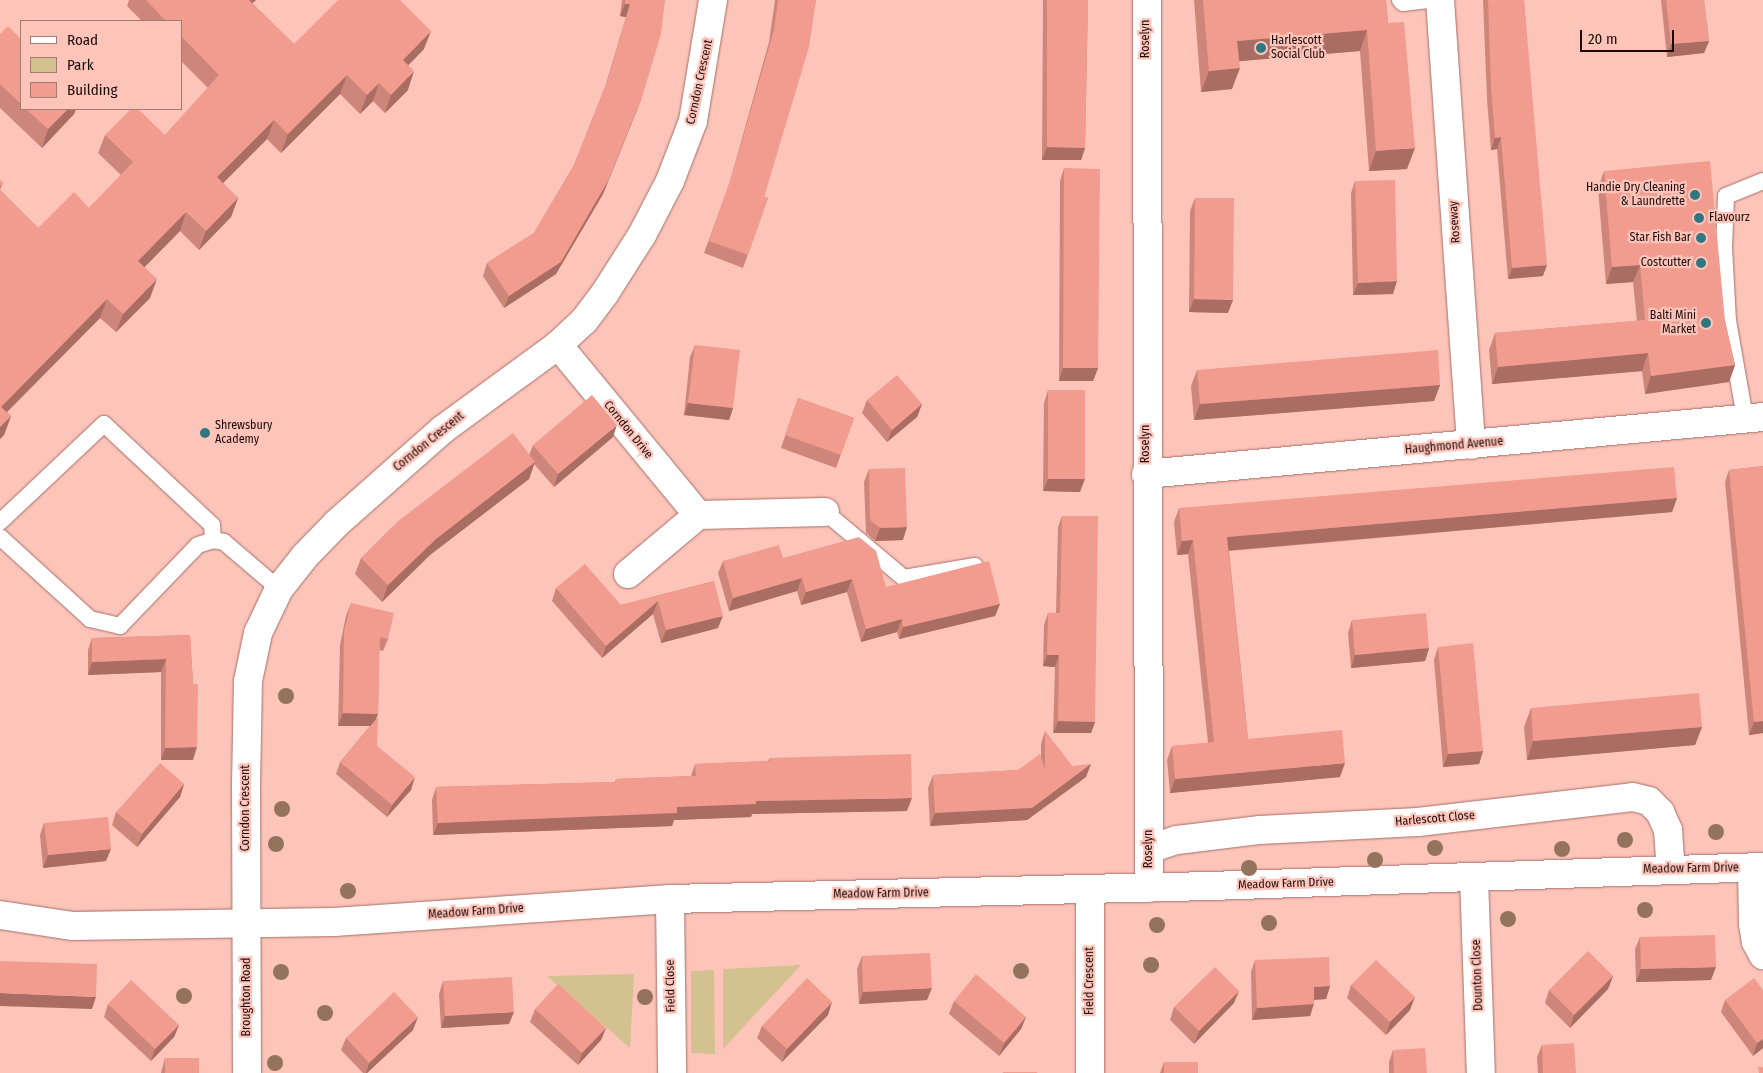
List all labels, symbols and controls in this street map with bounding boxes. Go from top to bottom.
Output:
legend [20,20,182,110]
street label: Roselyn [1139,20,1153,58]
scale bar [1583,20,1677,52]
text: 20 m [1588,30,1618,48]
text: Road [67,31,98,49]
place label: Harlescott Social Club [1271,34,1325,62]
street label: Corndon Crescent [684,38,716,126]
marker: Harlescott Social Club [1255,42,1267,54]
text: Park [67,56,94,74]
text: Building [67,81,118,99]
place label: Handie Dry Cleaning & Laundrette [1586,181,1685,209]
marker: Handie Dry Cleaning & Laundrette [1689,189,1701,201]
street label: Roseway [1446,200,1464,244]
place label: Flavourz [1709,211,1750,225]
marker: Flavourz [1693,212,1705,224]
place label: Star Fish Bar [1630,231,1691,245]
marker: Star Fish Bar [1695,232,1707,244]
place label: Costcutter [1641,256,1691,270]
marker: Costcutter [1695,257,1707,269]
place label: Balti Mini Market [1650,309,1696,337]
marker: Balti Mini Market [1700,317,1712,329]
street label: Corndon Drive [600,398,656,462]
street label: Corndon Crescent [391,409,467,475]
place label: Shrewsbury Academy [215,419,272,447]
street label: Roselyn [1139,425,1153,463]
marker: Shrewsbury Academy [199,427,211,439]
street label: Haughmond Avenue [1404,435,1504,457]
street label: Corndon Crescent [239,765,253,851]
street label: Harlescott Close [1395,808,1475,830]
street label: Roselyn [1142,830,1156,868]
street label: Meadow Farm Drive [1643,861,1739,877]
street label: Meadow Farm Drive [1238,875,1334,893]
street label: Meadow Farm Drive [833,886,929,902]
street label: Meadow Farm Drive [428,901,524,923]
street label: Dounton Close [1470,939,1486,1011]
street label: Field Crescent [1083,947,1097,1015]
street label: Broughton Road [240,957,254,1037]
street label: Field Close [663,960,679,1012]

